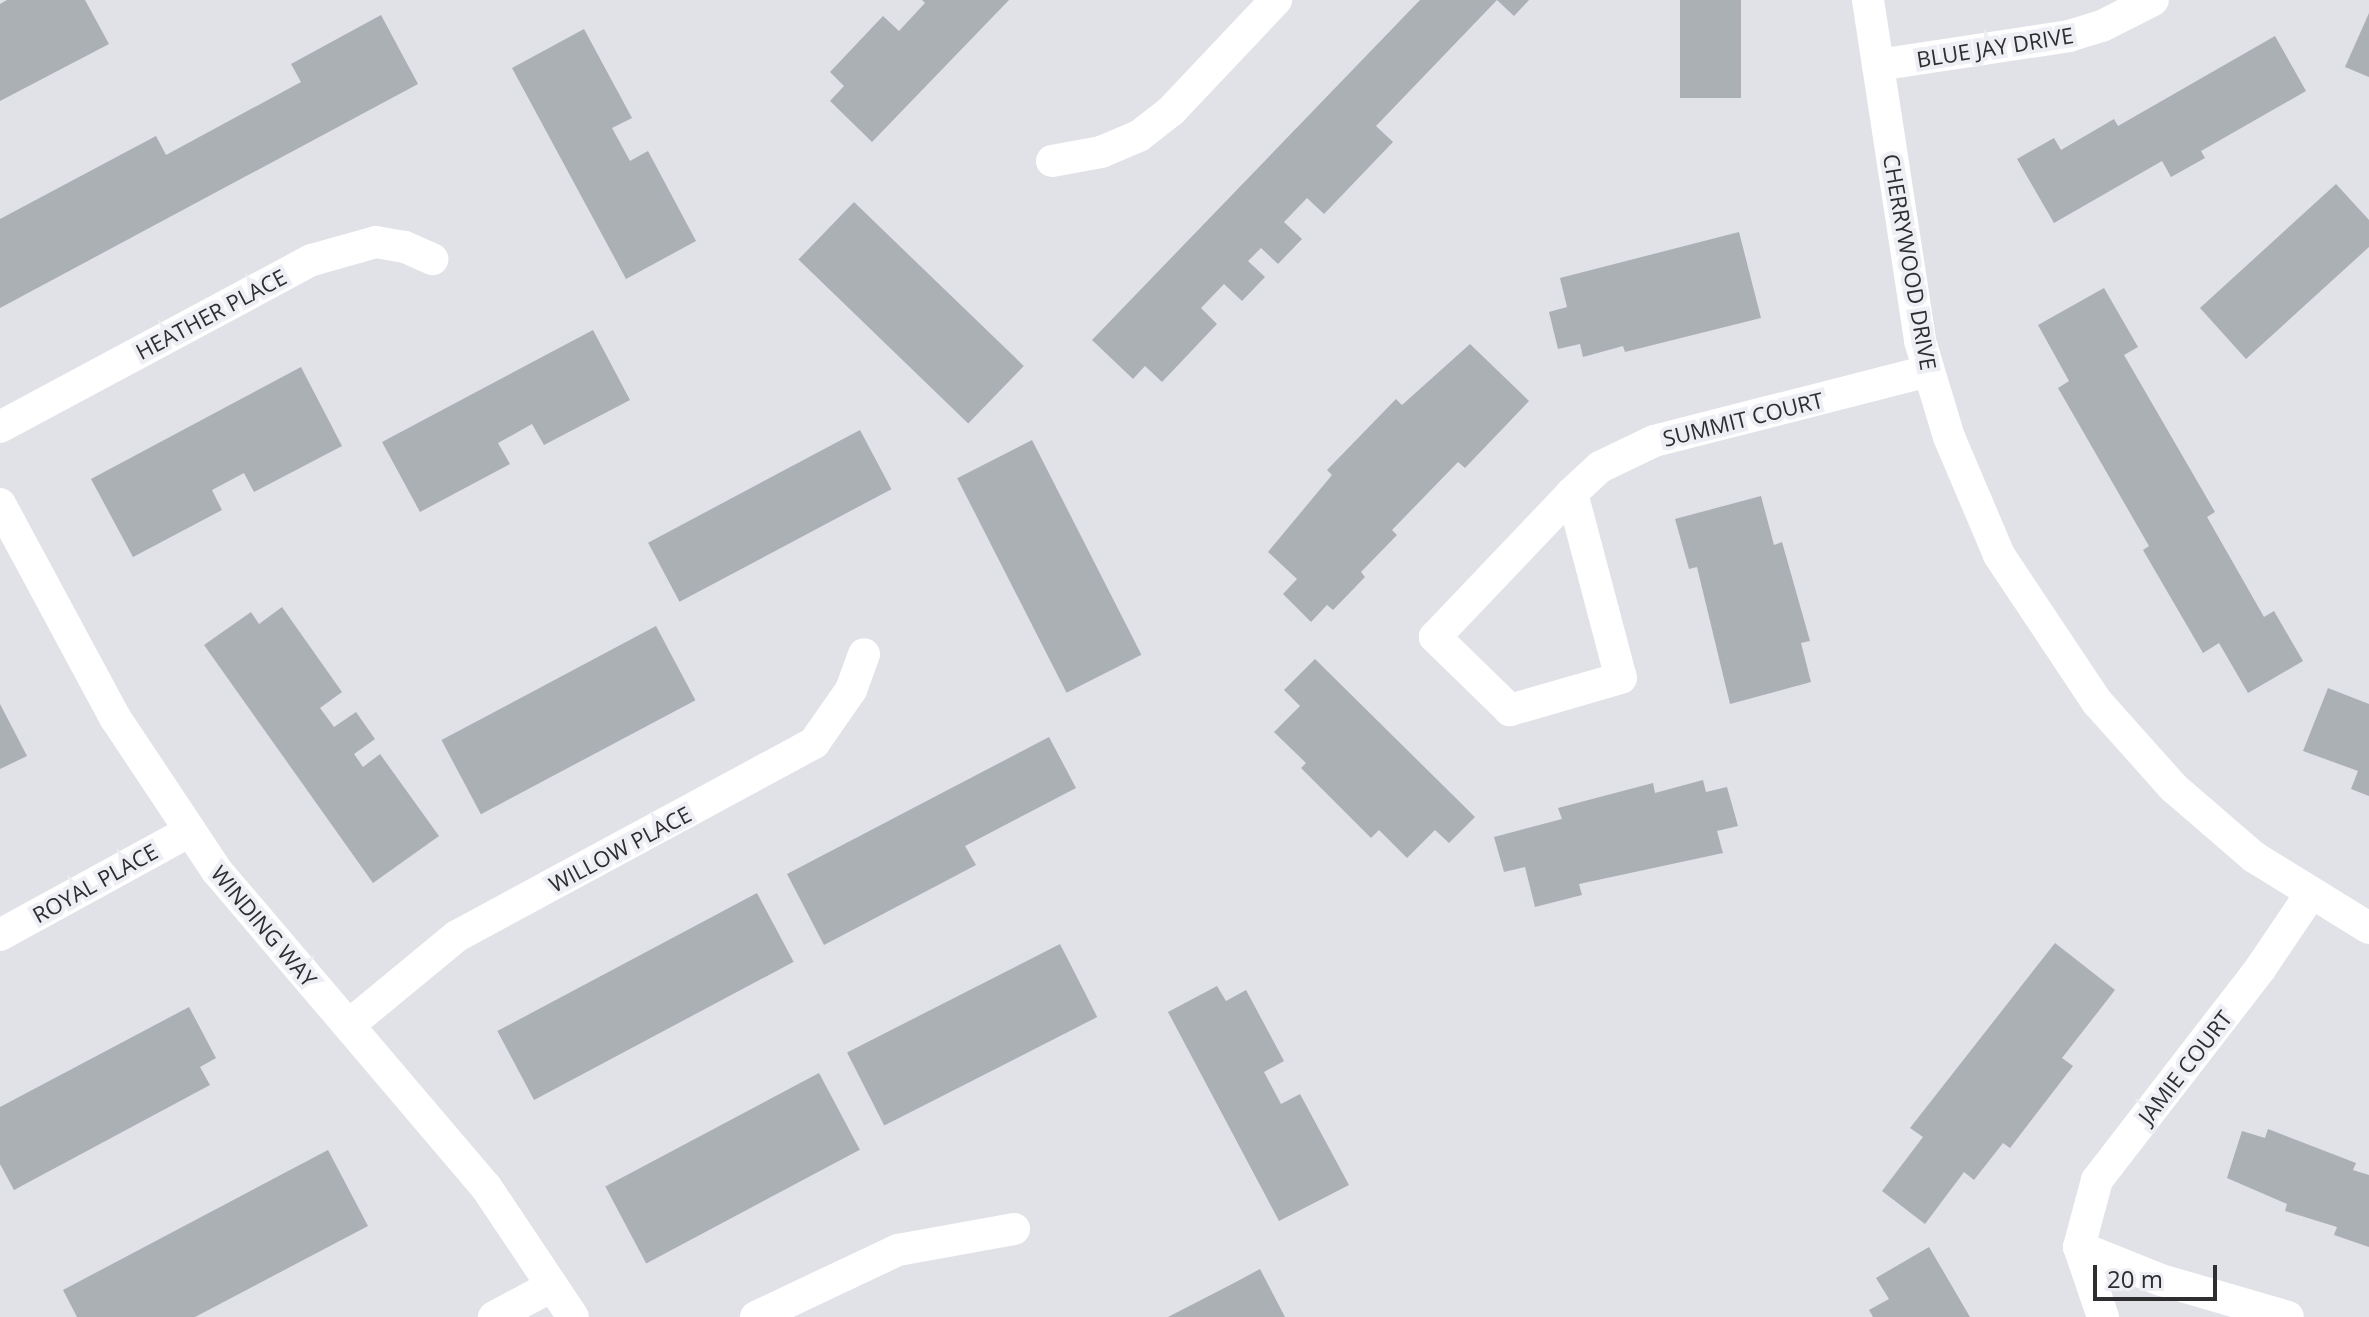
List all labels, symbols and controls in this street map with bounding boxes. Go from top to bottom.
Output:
street label: BLUE JAY DRIVE [1915,22,2075,72]
street label: CHERRYWOOD DRIVE [1878,152,1942,372]
street label: HEATHER PLACE [131,263,291,365]
street label: SUMMIT COURT [1660,386,1826,452]
street label: WILLOW PLACE [544,800,696,898]
street label: ROYAL PLACE [28,838,162,928]
street label: WINDING WAY [206,860,322,992]
street label: JAMIE COURT [2133,1005,2237,1129]
scale bar [2097,1249,2221,1299]
text: 20 m [2107,1262,2163,1295]

